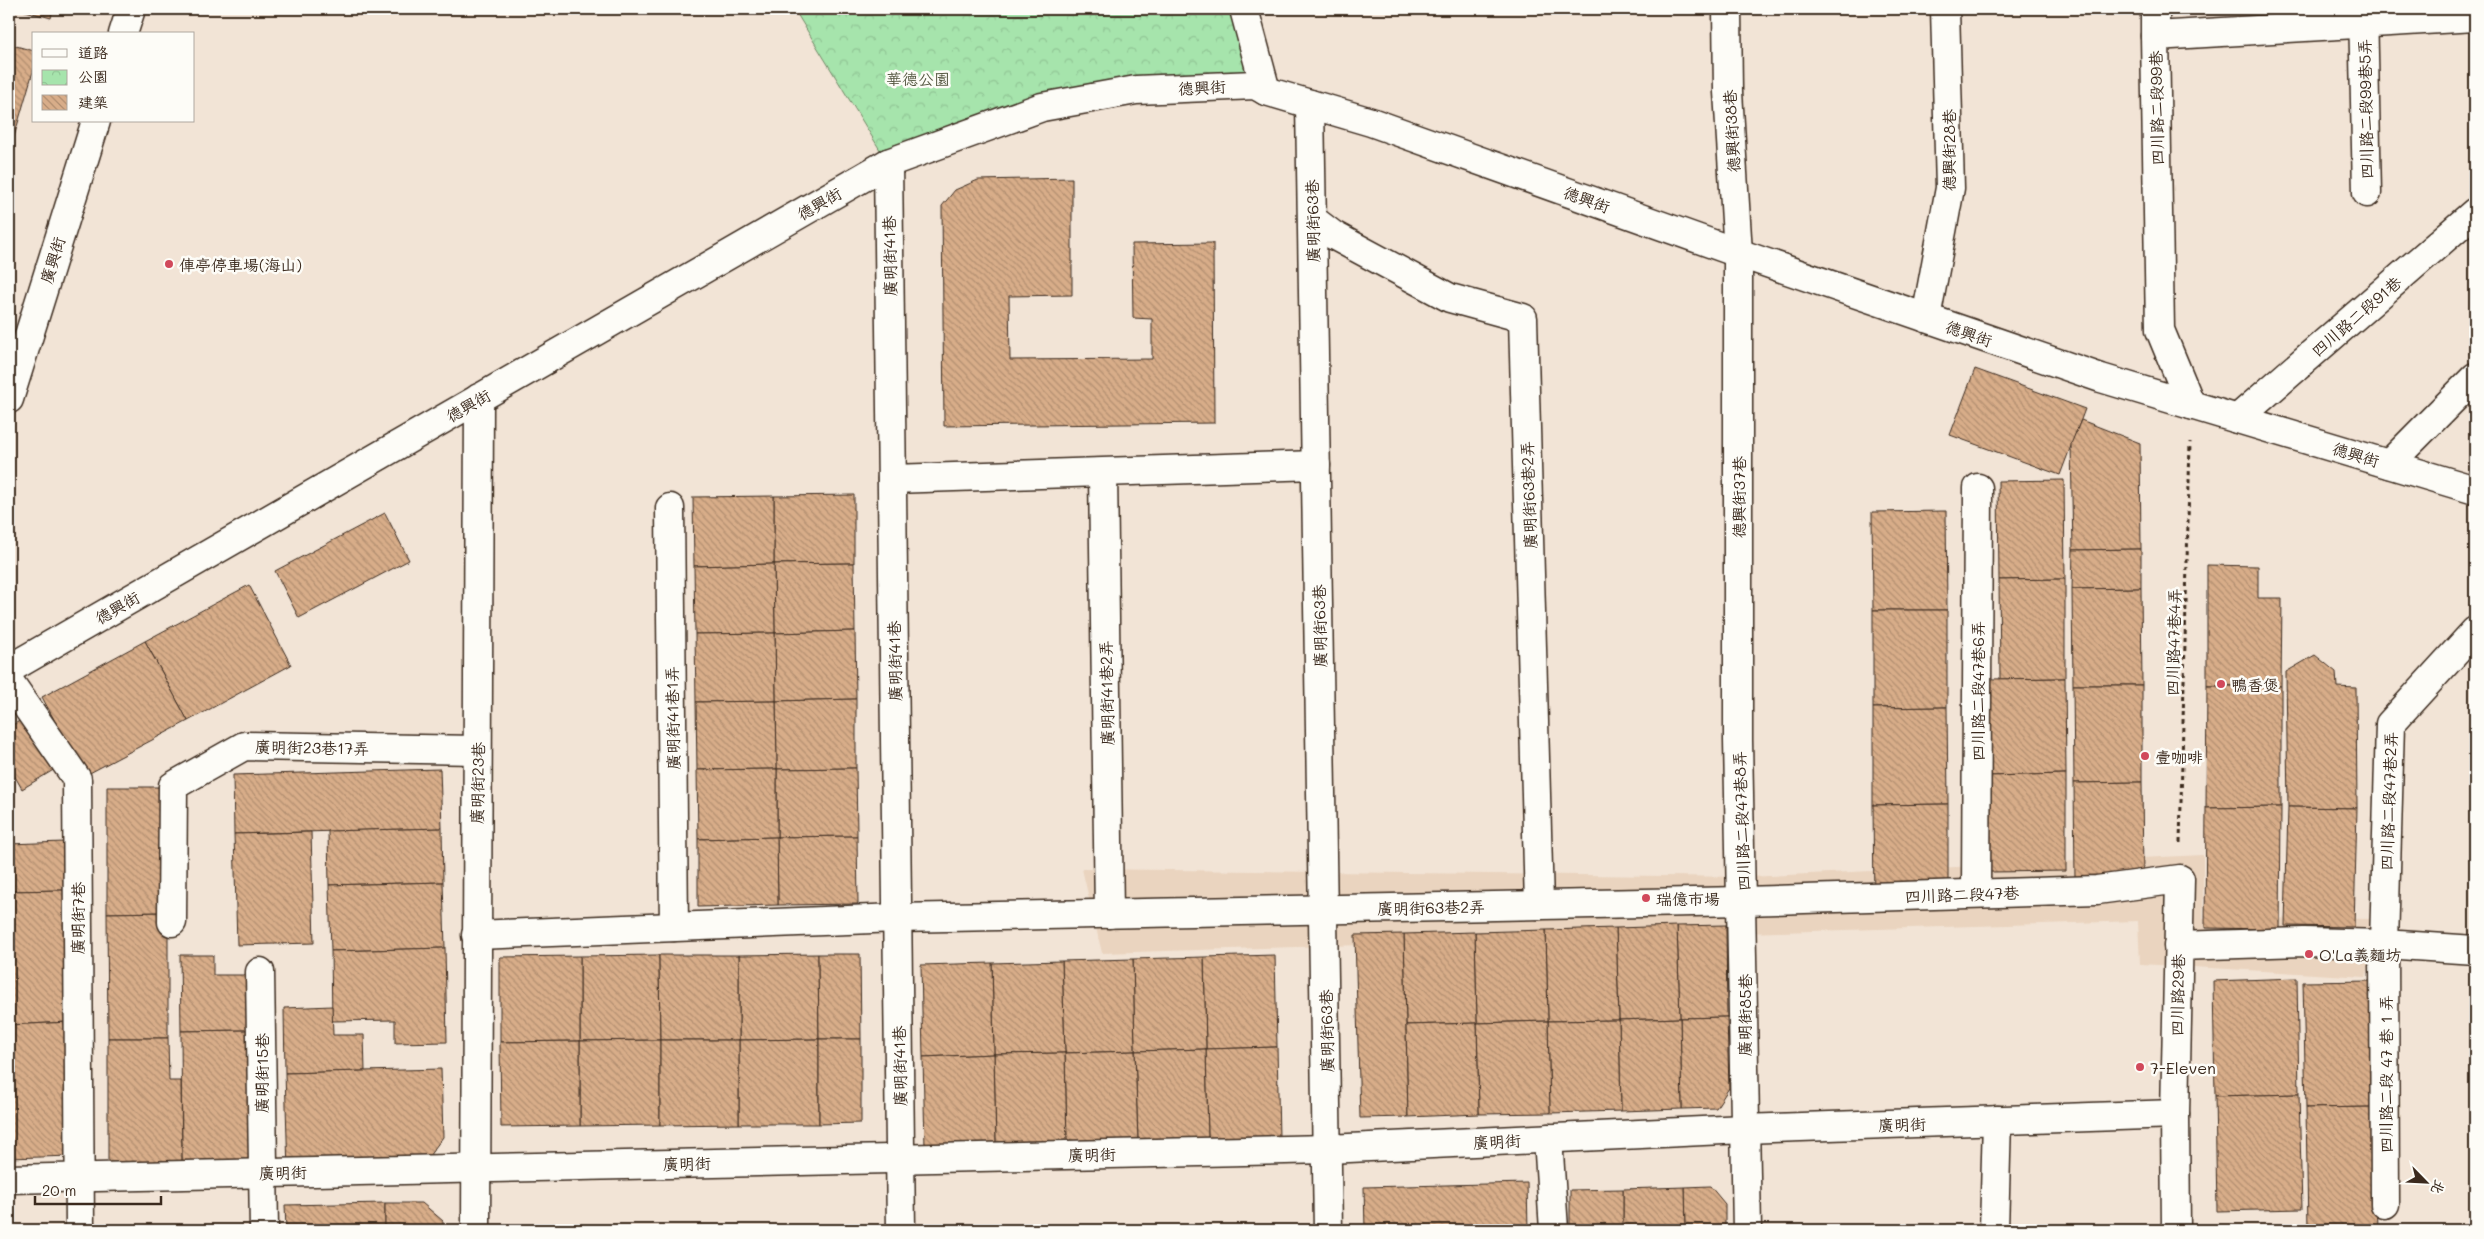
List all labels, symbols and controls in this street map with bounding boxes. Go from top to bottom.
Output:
legend [32,32,195,122]
street label: 四川路二段99巷5弄 [2353,39,2377,179]
text: 道路 [78,42,108,62]
street label: 四川路二段99巷 [2144,50,2168,166]
text: 公園 [78,66,108,86]
park label: 華德公園 [886,68,950,89]
street label: 德興街 [1177,75,1227,99]
street label: 德興街38巷 [1718,89,1744,173]
text: 建築 [78,92,108,112]
street label: 德興街28巷 [1938,109,1959,191]
street label: 廣明街63巷 [1301,179,1323,263]
street label: 德興街 [1561,181,1613,217]
street label: 德興街 [793,182,845,224]
street label: 廣明街41巷 [878,216,900,296]
street label: 廣興街 [35,234,69,286]
place label: 俥亭停車場(海山) [179,254,302,275]
marker: 俥亭停車場(海山) [163,258,175,270]
street label: 四川路二段91巷 [2307,271,2405,361]
street label: 德興街 [1943,315,1995,351]
street label: 德興街 [442,384,494,426]
street label: 德興街 [2330,437,2382,471]
street label: 廣明街63巷2弄 [1516,441,1540,549]
street label: 德興街37巷 [1728,456,1749,538]
street label: 廣明街63巷 [1308,584,1330,668]
street label: 德興街 [91,586,143,628]
street label: 四川路47巷4弄 [2162,588,2184,696]
street label: 廣明街41巷 [883,621,905,701]
street label: 四川路二段47巷6弄 [1967,621,1988,761]
street label: 廣明街41巷2弄 [1095,640,1117,746]
street label: 廣明街41巷1弄 [661,666,683,770]
place label: 鴨香煲 [2231,674,2279,695]
marker: 鴨香煲 [2215,678,2227,690]
street label: 四川路二段47巷2弄 [2375,731,2401,871]
street label: 廣明街23巷17弄 [255,736,369,758]
street label: 廣明街23巷 [466,742,488,824]
place label: 壹咖啡 [2155,746,2203,767]
marker: 壹咖啡 [2139,750,2151,762]
street label: 四川路二段47巷8弄 [1728,751,1754,891]
street label: 廣明街7巷 [67,882,88,954]
street label: 四川路二段47巷 [1905,882,2019,906]
place label: 瑞億市場 [1656,888,1720,909]
marker: 瑞億市場 [1640,892,1652,904]
street label: 廣明街63巷2弄 [1377,896,1485,918]
place label: O'La義麵坊 [2319,944,2402,965]
marker: O'La義麵坊 [2303,948,2315,960]
street label: 四川路29巷 [2166,954,2188,1036]
street label: 廣明街85巷 [1734,973,1755,1057]
street label: 廣明街63巷 [1315,989,1337,1073]
street label: 四川路二段 47 巷 1 弄 [2375,995,2396,1153]
street label: 廣明街41巷 [888,1026,910,1106]
street label: 廣明街15巷 [251,1033,272,1113]
place label: 7-Eleven [2150,1057,2216,1078]
marker: 7-Eleven [2134,1061,2146,1073]
street label: 廣明街 [1878,1113,1926,1135]
street label: 廣明街 [1472,1129,1522,1153]
street label: 廣明街 [1068,1143,1116,1165]
street label: 廣明街 [663,1152,711,1174]
north arrow [2402,1156,2452,1206]
street label: 廣明街 [259,1161,307,1183]
scale bar [35,1174,161,1206]
text: 北 [2427,1177,2450,1198]
text: 20 m [42,1180,76,1200]

